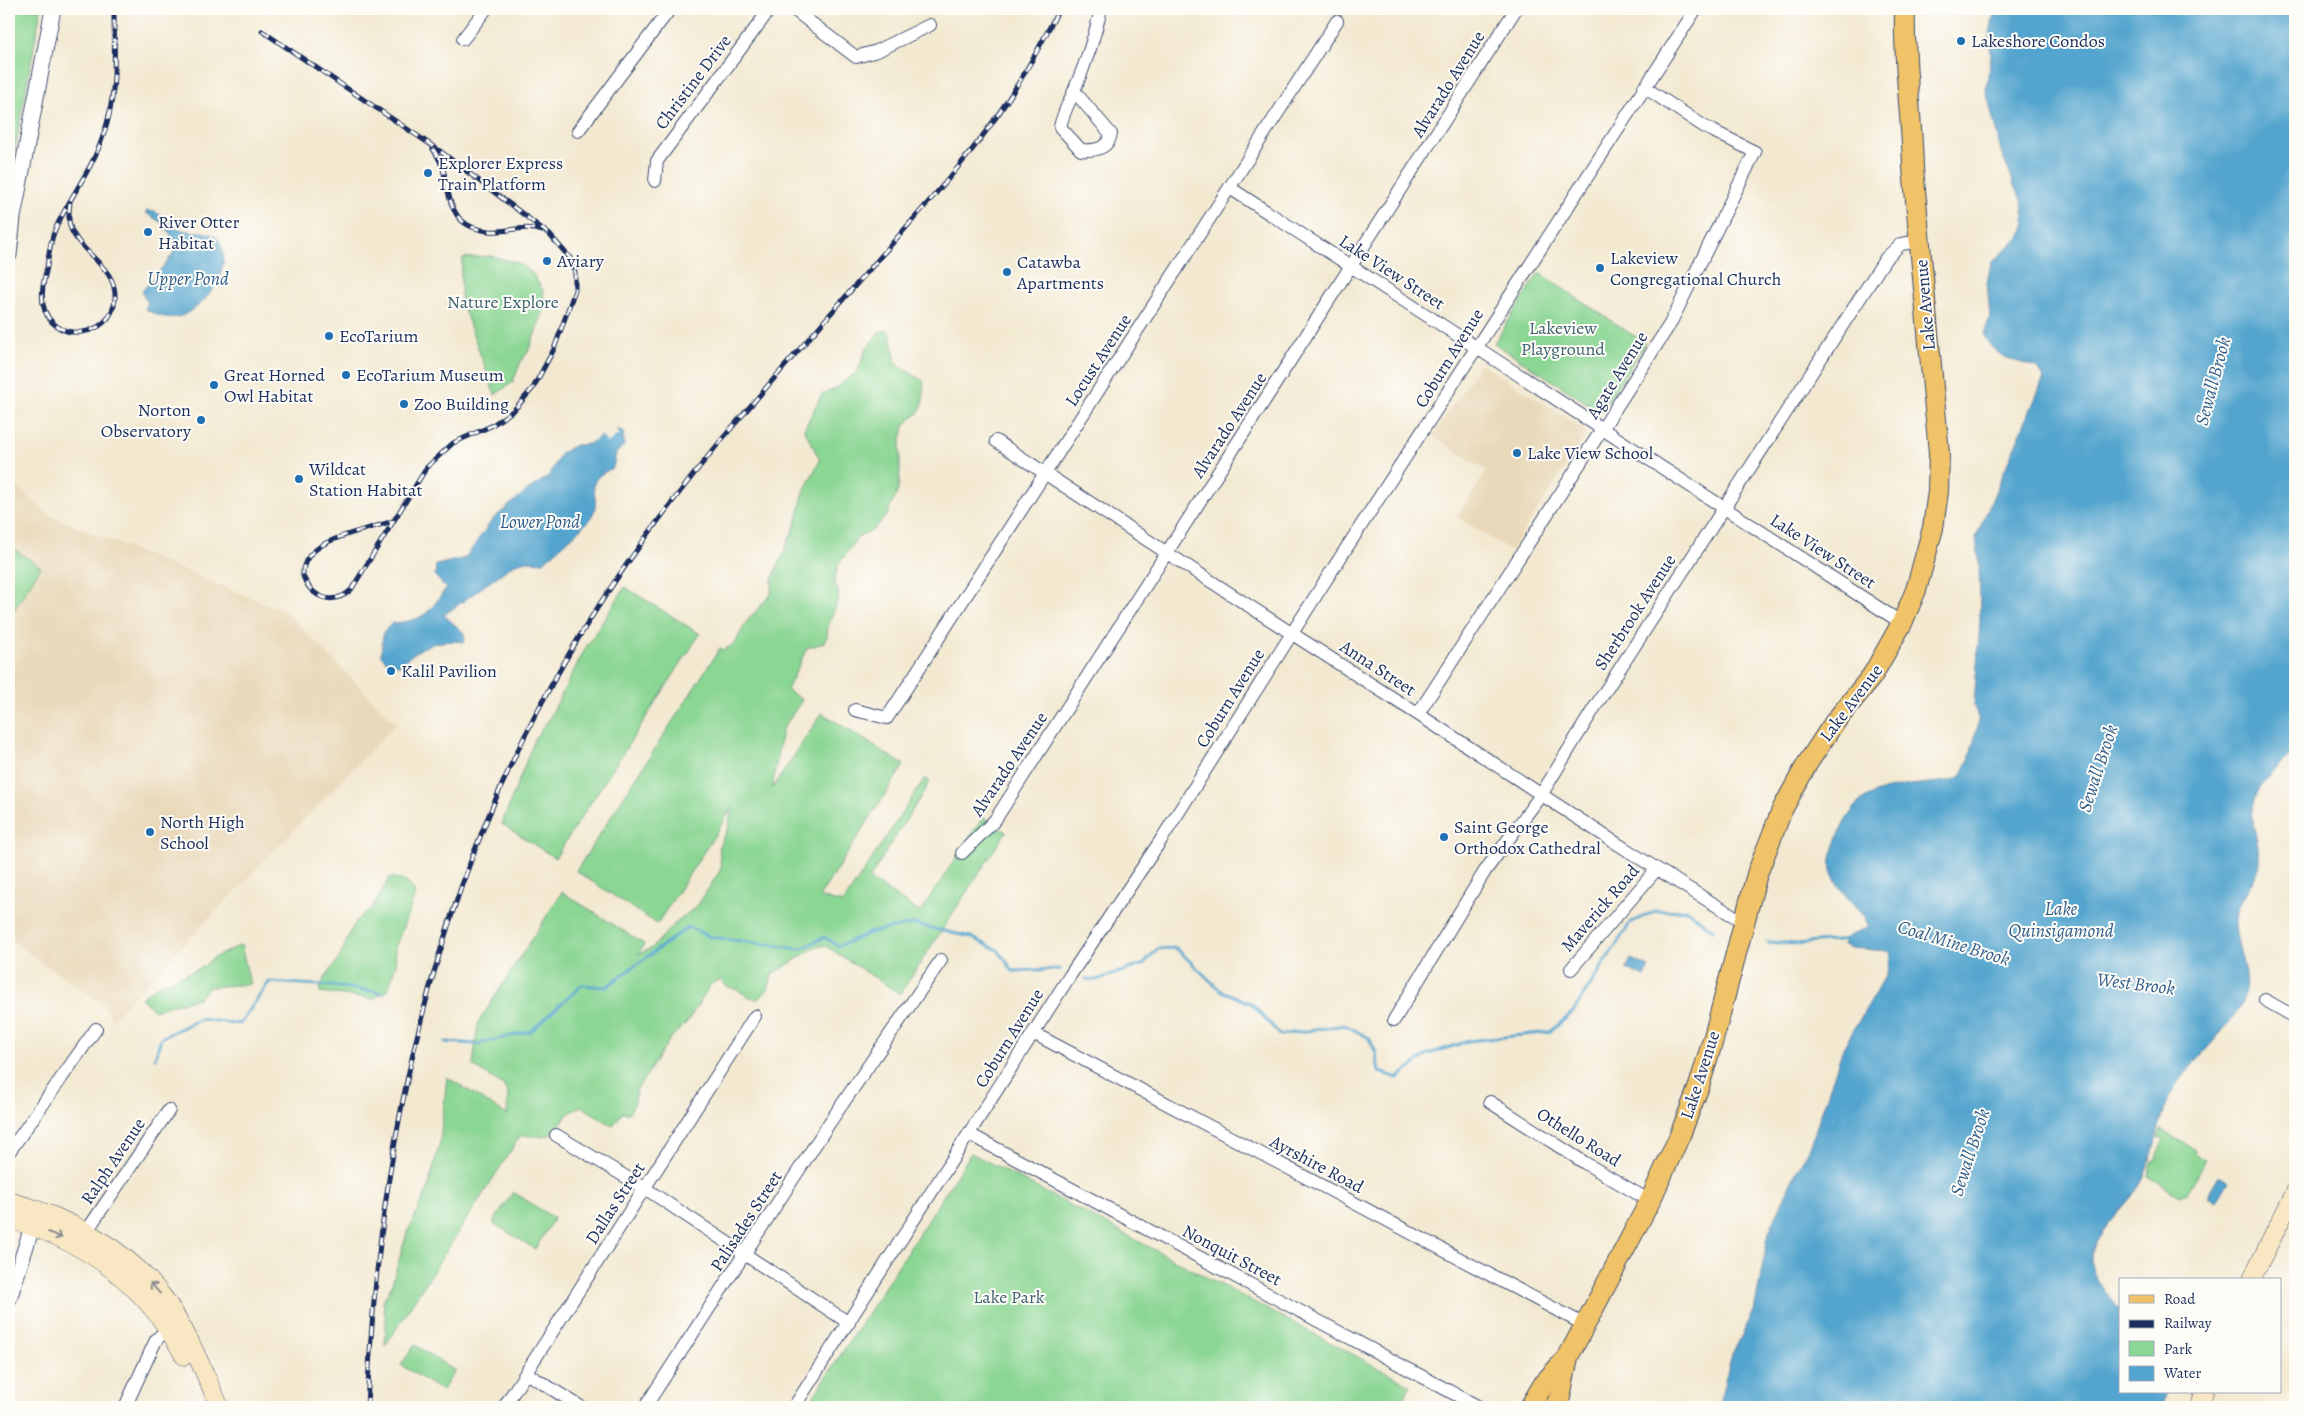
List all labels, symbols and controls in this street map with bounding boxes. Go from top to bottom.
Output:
street label: Alvarado Avenue [1405,26,1490,143]
place label: Lakeshore Condos [1971,29,2105,53]
street label: Christine Drive [649,30,737,134]
marker: Lakeshore Condos [1955,35,1967,47]
place label: Explorer Express Train Platform [438,151,563,196]
marker: Explorer Express Train Platform [422,167,434,179]
place label: River Otter Habitat [158,210,240,255]
marker: River Otter Habitat [142,226,154,238]
street label: Lake View Street [1334,229,1450,315]
place label: Lakeview Congregational Church [1610,246,1782,291]
place label: Aviary [556,249,605,273]
place label: Catawba Apartments [1016,250,1104,295]
marker: Aviary [541,255,553,267]
street label: Lake Avenue [1909,258,1941,352]
marker: Lakeview Congregational Church [1594,262,1606,274]
water label: Upper Pond [147,266,229,292]
marker: Catawba Apartments [1001,266,1013,278]
park label: Nature Explore [447,290,559,314]
street label: Coburn Avenue [1409,304,1489,412]
street label: Locust Avenue [1059,309,1137,411]
park label: Lakeview Playground [1521,316,1605,361]
place label: EcoTarium [339,324,418,348]
street label: Agate Avenue [1580,327,1653,424]
marker: EcoTarium [323,330,335,342]
water label: Sewall Brook [2189,334,2237,428]
place label: Great Horned Owl Habitat [224,363,325,408]
place label: EcoTarium Museum [356,363,504,387]
street label: Alvarado Avenue [1185,367,1272,483]
marker: EcoTarium Museum [340,369,352,381]
marker: Great Horned Owl Habitat [208,379,220,391]
place label: Zoo Building [414,392,509,416]
place label: Norton Observatory [101,398,192,443]
marker: Zoo Building [398,398,410,410]
marker: Norton Observatory [195,414,207,426]
place label: Lake View School [1527,441,1654,465]
marker: Lake View School [1511,447,1523,459]
place label: Wildcat Station Habitat [308,457,422,502]
marker: Wildcat Station Habitat [293,473,305,485]
street label: Lake View Street [1765,508,1881,594]
water label: Lower Pond [500,509,580,535]
street label: Sherbrook Avenue [1588,549,1682,675]
street label: Anna Street [1335,634,1421,702]
street label: Coburn Avenue [1190,644,1270,752]
place label: Kalil Pavilion [401,659,497,683]
street label: Lake Avenue [1814,659,1888,747]
marker: Kalil Pavilion [385,665,397,677]
street label: Alvarado Avenue [965,707,1053,822]
water label: Sewall Brook [2072,721,2124,815]
place label: North High School [160,810,245,855]
place label: Saint George Orthodox Cathedral [1454,815,1601,860]
marker: North High School [144,826,156,838]
marker: Saint George Orthodox Cathedral [1438,831,1450,843]
street label: Maverick Road [1555,859,1645,957]
water label: Lake Quinsigamond [2008,896,2114,944]
water label: Coal Mine Brook [1894,914,2013,972]
water label: West Brook [2095,966,2176,1002]
street label: Coburn Avenue [969,984,1049,1092]
street label: Lake Avenue [1674,1028,1726,1122]
street label: Othello Road [1532,1102,1626,1172]
water label: Sewall Brook [1944,1105,1996,1199]
street label: Ralph Avenue [75,1113,151,1209]
street label: Ayrshire Road [1265,1129,1368,1199]
street label: Dallas Street [580,1157,650,1249]
street label: Palisades Street [704,1166,788,1276]
street label: Nonquit Street [1178,1219,1286,1291]
one-way arrow [47,1231,62,1240]
legend [2119,1278,2282,1394]
one-way arrow [149,1281,161,1294]
park label: Lake Park [973,1285,1045,1309]
text: Road [2164,1289,2196,1309]
text: Railway [2164,1313,2212,1333]
text: Park [2164,1339,2193,1359]
text: Water [2163,1363,2201,1383]

